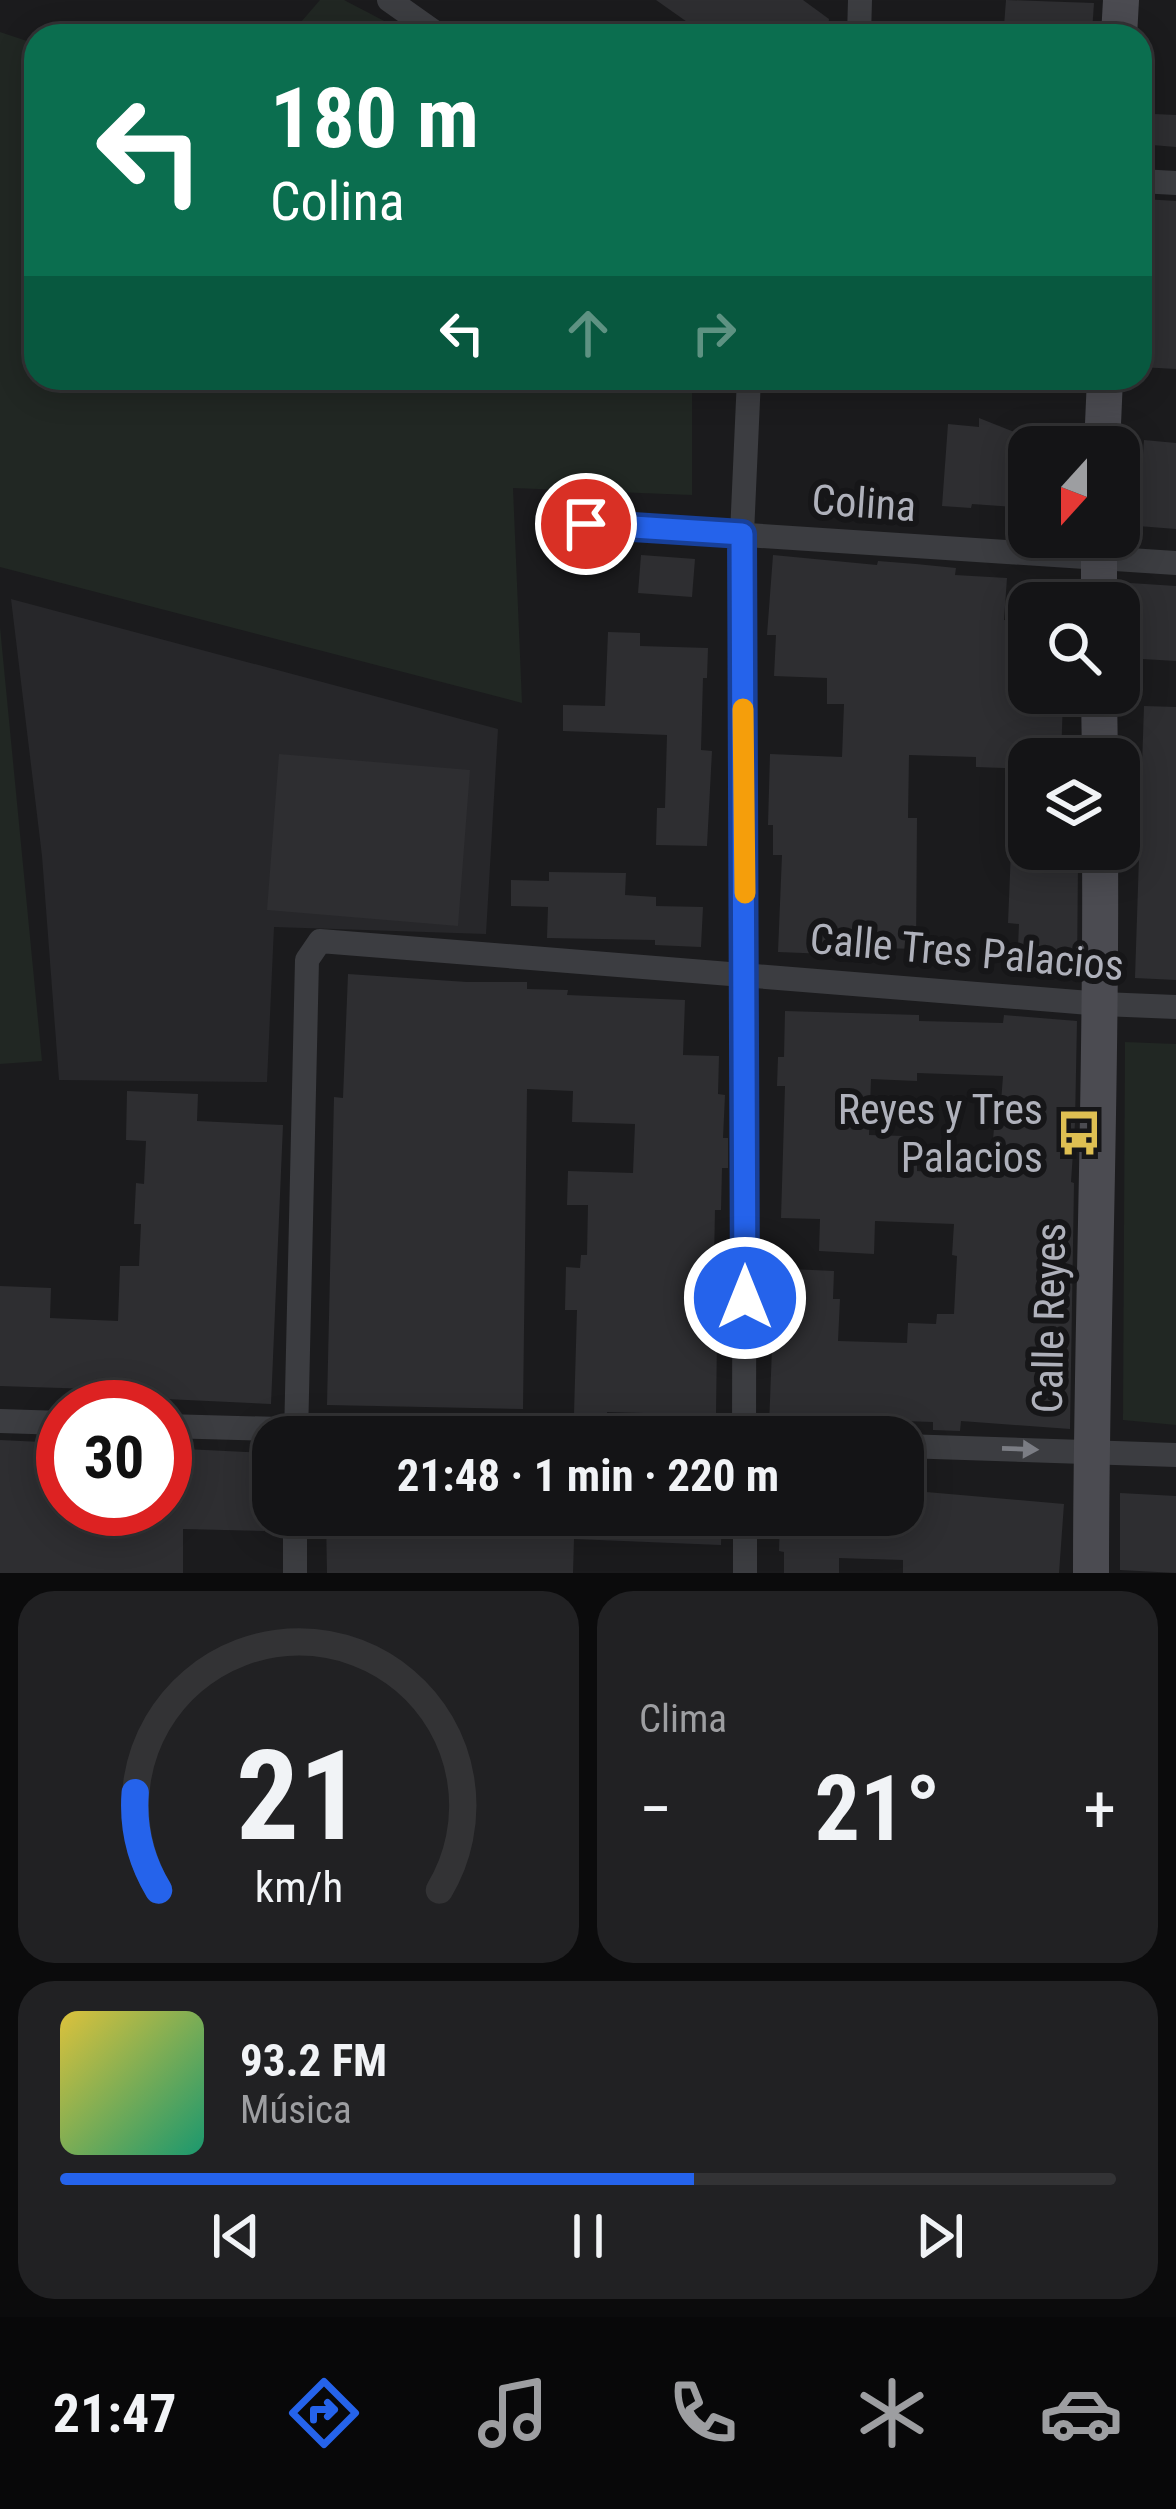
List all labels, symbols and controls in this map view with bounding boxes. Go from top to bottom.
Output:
text: 180 m [270,69,479,168]
icon: left [72,72,228,228]
text: Colina [270,170,405,233]
icon: left [429,300,495,366]
icon: ahead [555,300,621,366]
icon: right [681,300,747,366]
north arrow [1008,426,1140,558]
map controls [1008,426,1140,870]
pin [535,473,637,575]
street label: Colina [810,475,918,531]
icon: arrive [553,491,619,557]
button: search [1008,582,1140,714]
button: layers [1008,738,1140,870]
street label: Calle Tres Palacios [808,914,1126,990]
place label: Reyes y Tres Palacios [838,1085,1043,1182]
bus stop icon: Reyes y Tres Palacios [1054,1108,1104,1158]
street label: Calle Reyes [1023,1222,1075,1414]
position arrow [682,1235,808,1361]
speed limit sign: 30 [36,1380,192,1536]
one-way arrow [1002,1440,1040,1459]
text: 21:48 · 1 min · 220 m [397,1449,779,1502]
text: Clima [639,1696,727,1742]
text: 21 [235,1723,362,1869]
text: 21° [815,1757,941,1862]
text: − [639,1771,672,1848]
text: + [1083,1771,1116,1848]
text: km/h [254,1862,343,1912]
text: 93.2 FM [240,2034,387,2087]
text: Música [240,2087,352,2133]
icon: previous [203,2203,269,2269]
icon: pause [555,2203,621,2269]
icon: next [907,2203,973,2269]
icon: directions [282,2371,366,2455]
icon: music [471,2371,555,2455]
icon: phone [661,2371,745,2455]
icon: climate [850,2371,934,2455]
icon: car [1039,2371,1123,2455]
text: 21:47 [53,2382,177,2445]

